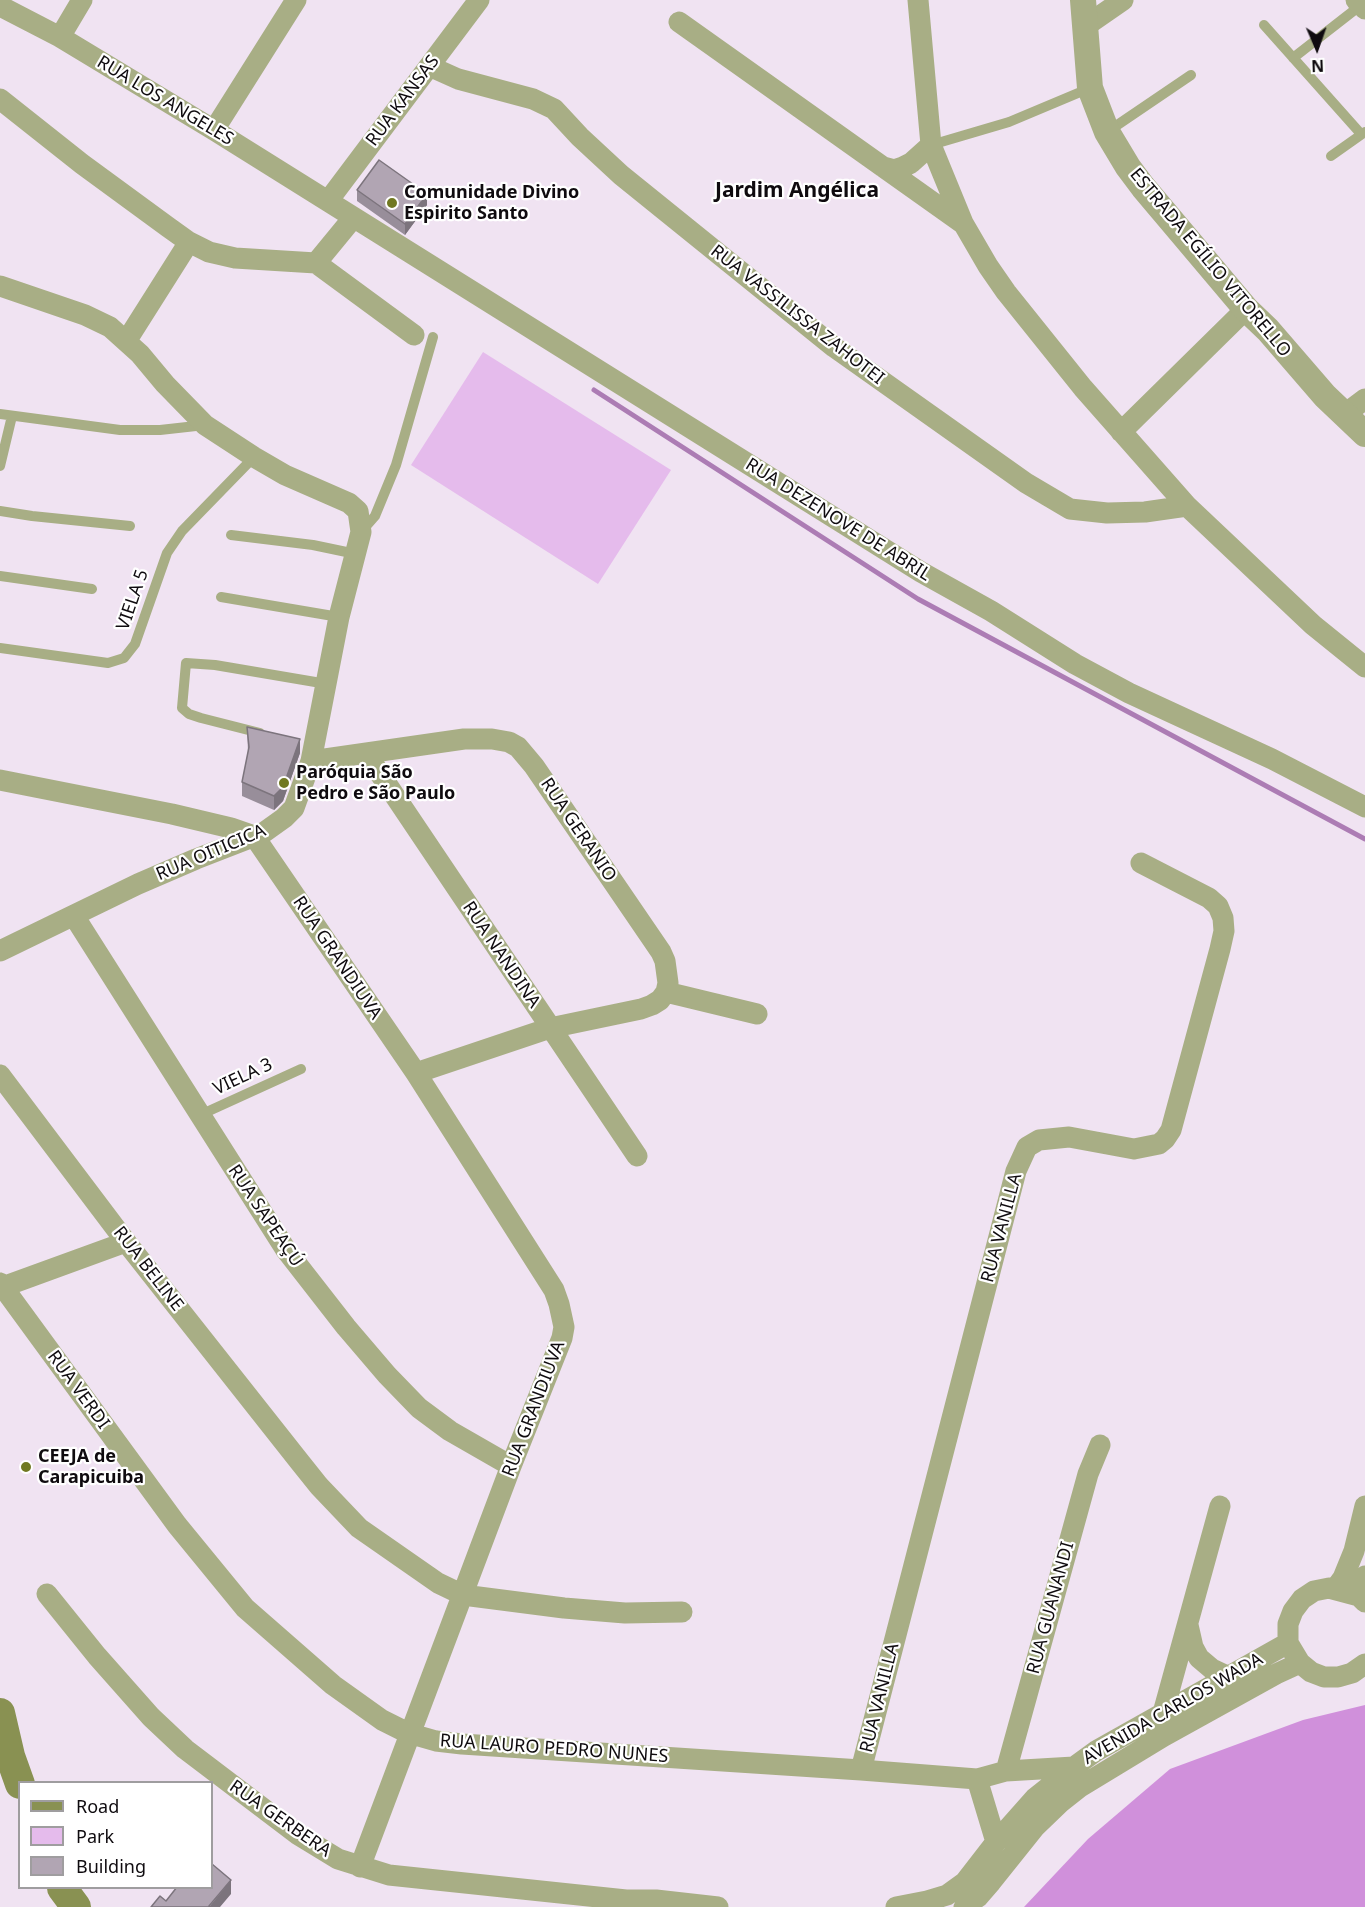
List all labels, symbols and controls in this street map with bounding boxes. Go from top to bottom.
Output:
north arrow [1287,18,1347,78]
street label: RUA KANSAS [362,51,444,151]
street label: RUA LOS ANGELES [93,52,237,150]
text: N [1311,55,1325,77]
street label: ESTRADA EGÍLIO VITORELLO [1125,164,1295,362]
district label: Jardim Angélica [715,178,879,204]
place label: Comunidade Divino Espirito Santo [404,182,579,224]
marker: Comunidade Divino Espirito Santo [385,196,399,210]
street label: RUA VASSILISSA ZAHOTEI [706,241,888,389]
street label: RUA DEZENOVE DE ABRIL [741,454,935,586]
street label: VIELA 5 [113,567,153,633]
place label: Paróquia São Pedro e São Paulo [296,762,455,804]
street label: RUA GERANIO [535,774,621,886]
marker: Paróquia São Pedro e São Paulo [277,776,291,790]
street label: RUA OITICICA [153,820,269,886]
street label: RUA GRANDIUVA [288,892,386,1024]
street label: RUA NANDINA [457,898,545,1012]
street label: VIELA 3 [210,1054,276,1100]
street label: RUA SAPEAÇÚ [223,1161,307,1271]
street label: RUA VANILLA [977,1171,1027,1285]
street label: RUA BELINE [108,1222,188,1316]
street label: RUA GRANDIUVA [498,1338,570,1480]
street label: RUA VERDI [42,1347,114,1433]
place label: CEEJA de Carapicuiba [38,1446,144,1488]
marker: CEEJA de Carapicuiba [19,1460,33,1474]
street label: RUA GUANANDI [1023,1540,1079,1676]
street label: RUA VANILLA [856,1641,904,1755]
street label: AVENIDA CARLOS WADA [1079,1649,1267,1769]
street label: RUA LAURO PEDRO NUNES [439,1730,669,1768]
street label: RUA GERBERA [225,1776,335,1862]
legend [18,1781,213,1889]
text: Road [76,1794,119,1818]
text: Park [76,1824,114,1848]
text: Building [76,1854,146,1878]

